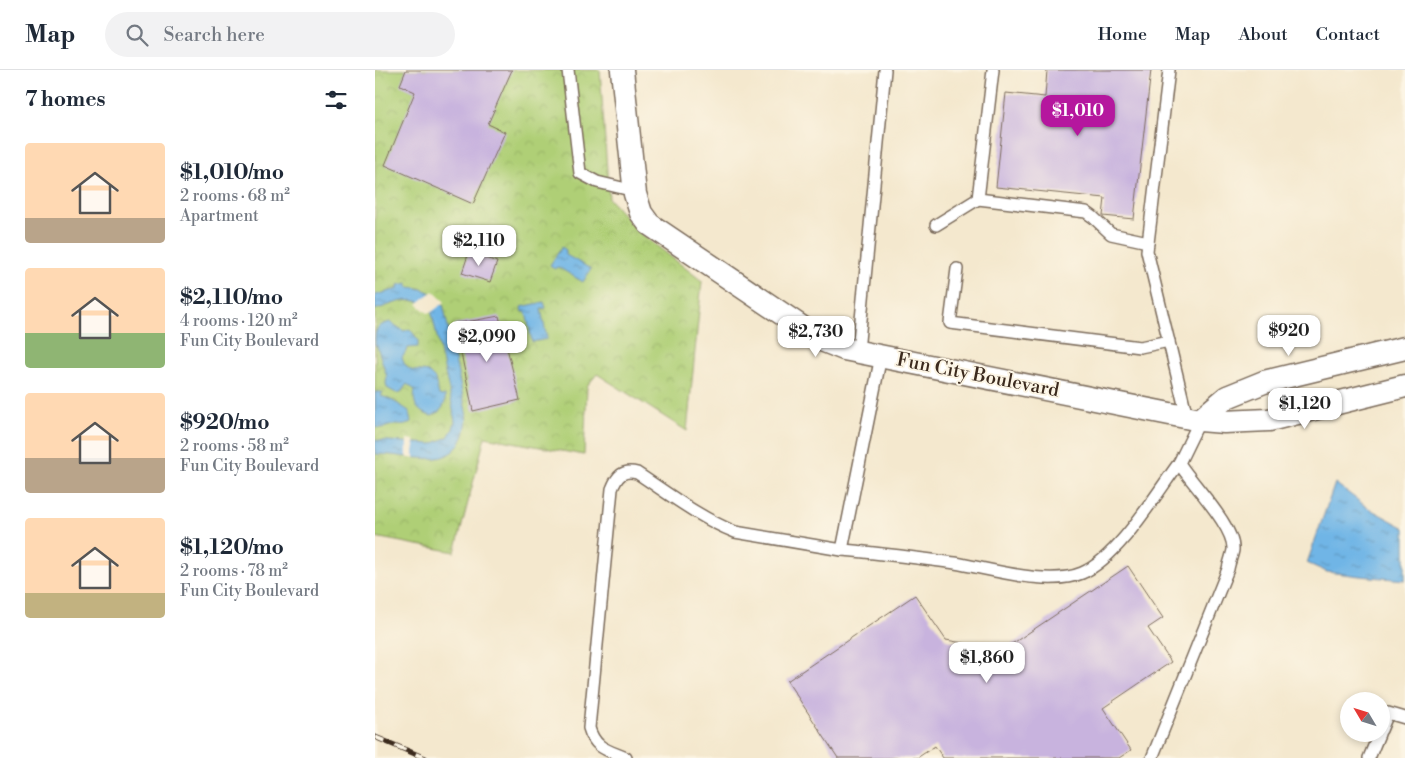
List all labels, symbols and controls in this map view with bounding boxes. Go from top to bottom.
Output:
search box [105,12,455,57]
text: Map [25,20,75,50]
icon: search [123,21,151,49]
text: Search here [163,23,265,47]
text: Home [1098,23,1147,46]
text: Map [1175,23,1211,46]
text: About [1239,23,1288,46]
text: Contact [1316,23,1380,46]
icon: filters [322,86,350,114]
text: 7 homes [25,87,106,113]
pin: $1,010 [1037,94,1119,137]
text: $1,010 [1052,101,1104,121]
text: $1,010/mo [180,160,284,186]
icon: home [65,163,125,223]
text: 2 rooms · 68 m² [180,186,290,206]
text: Apartment [180,206,259,226]
pin: $2,110 [438,224,520,267]
text: $2,110 [453,231,505,251]
text: $2,110/mo [180,285,283,311]
icon: home [65,288,125,348]
text: 4 rooms · 120 m² [180,311,298,331]
pin: $920 [1259,314,1319,357]
pin: $2,730 [775,316,857,358]
pin: $2,090 [446,320,528,363]
text: $920 [1268,321,1310,341]
text: $2,730 [789,322,843,342]
text: $2,090 [458,327,516,347]
text: Fun City Boulevard [180,331,319,351]
street label: Fun City Boulevard [895,347,1062,403]
pin: $1,120 [1264,388,1346,430]
text: $1,120 [1279,394,1331,414]
text: $920/mo [180,410,270,436]
icon: home [65,413,125,473]
text: 2 rooms · 58 m² [180,436,289,456]
text: Fun City Boulevard [180,456,319,476]
text: $1,120/mo [180,535,284,561]
icon: home [65,538,125,598]
text: 2 rooms · 78 m² [180,561,288,581]
text: Fun City Boulevard [180,581,319,601]
pin: $1,860 [946,642,1028,684]
text: $1,860 [960,648,1014,668]
north arrow [1340,692,1390,742]
map controls [1340,692,1390,742]

